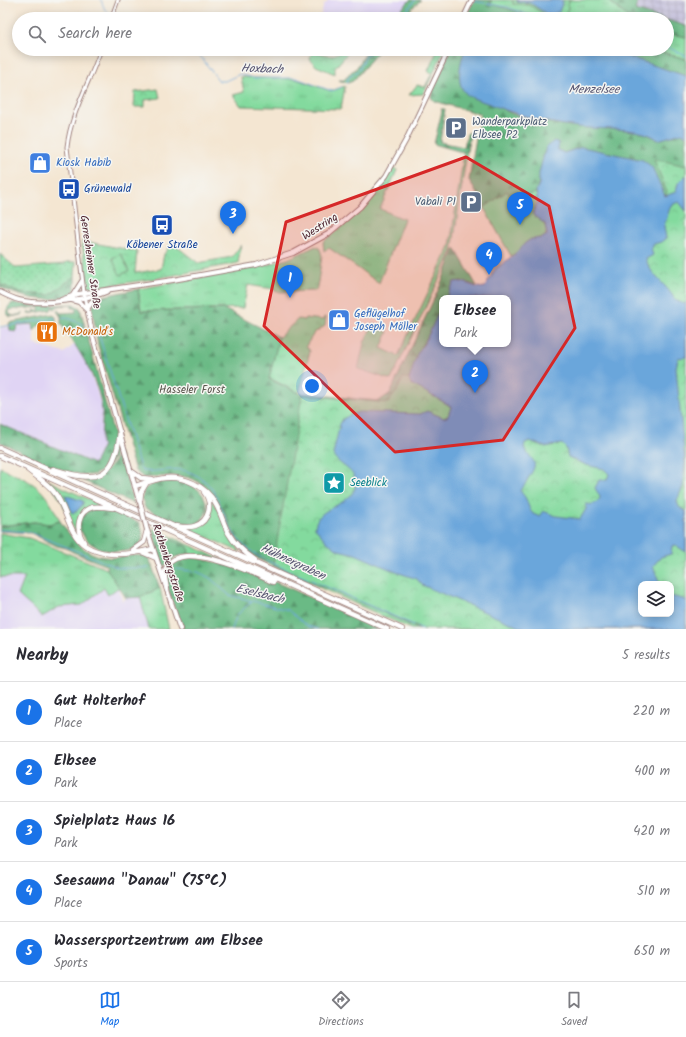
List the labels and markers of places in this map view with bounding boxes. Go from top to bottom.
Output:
place label: Wanderparkplatz Elbsee P2 [472,113,547,144]
parking icon: Wanderparkplatz Elbsee P2 [443,115,469,141]
shop icon: Kiosk Habib [27,150,53,176]
place label: Kiosk Habib [56,154,111,172]
bus stop icon: Grünewald [56,176,82,202]
place label: Grünewald [84,180,132,198]
parking icon: Vabali P1 [458,189,484,215]
pin: 5 [507,192,533,225]
place label: Vabali P1 [415,193,456,211]
pin: 3 [220,201,246,234]
bus stop icon: Köbener Straße [149,212,175,238]
place label: Köbener Straße [126,236,198,254]
pin: 4 [476,242,502,275]
pin: 1 [277,265,303,298]
place label: Geflügelhof Joseph Möller [354,305,418,336]
shop icon: Geflügelhof Joseph Möller [326,307,352,333]
restaurant icon: McDonald's [34,319,60,345]
place label: McDonald's [62,323,113,341]
pin: 2 [462,360,488,393]
place icon: Seeblick [321,470,347,496]
place label: Seeblick [350,474,388,492]

